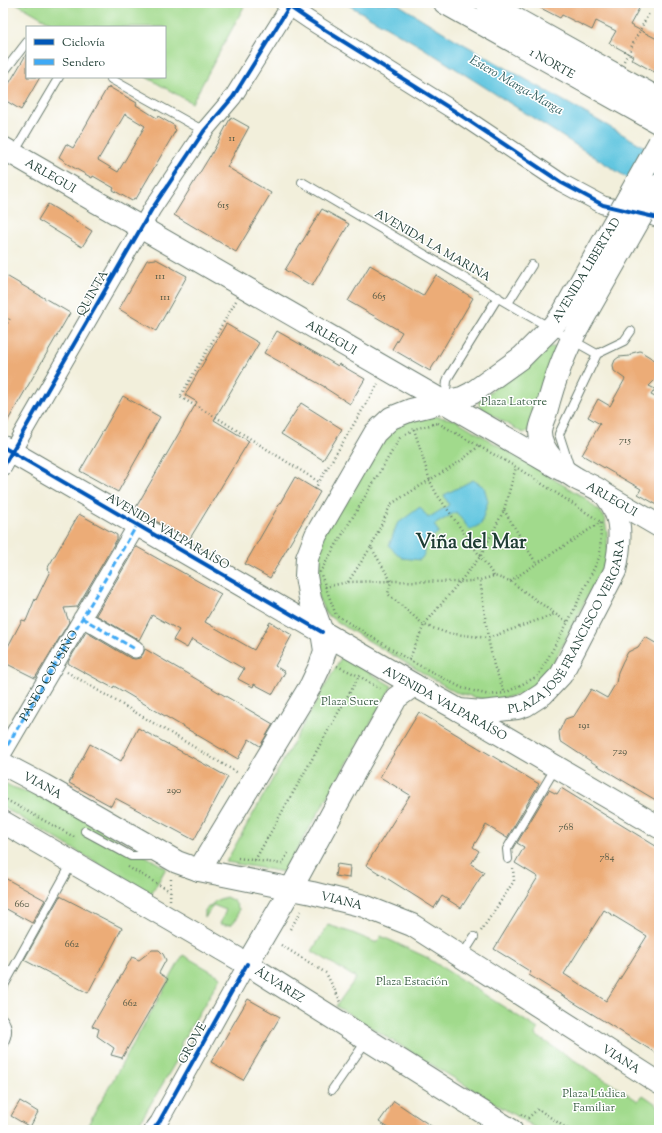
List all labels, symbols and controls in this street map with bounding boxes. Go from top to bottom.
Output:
legend [26,26,166,78]
text: Ciclovía [62,34,105,52]
street label: 1 NORTE [526,44,579,84]
water label: Estero Marga-Marga [466,52,566,120]
text: Sendero [62,54,105,72]
house number: 11 [229,131,236,146]
street label: ARLEGUI [21,154,79,198]
house number: 615 [217,198,229,213]
street label: AVENIDA LA MARINA [371,205,494,287]
street label: AVENIDA LIBERTAD [548,214,625,327]
street label: QUINTA [72,267,113,320]
house number: 111 [155,269,166,284]
house number: 665 [372,289,386,304]
house number: 111 [160,290,171,305]
street label: ARLEGUI [302,316,360,360]
park label: Plaza Latorre [481,393,547,411]
house number: 715 [619,433,631,448]
street label: ARLEGUI [583,478,640,522]
street label: AVENIDA VALPARAÍSO [102,489,233,575]
district label: Viña del Mar [416,529,527,558]
street label: PLAZA JOSÉ FRANCISCO VERGARA [507,538,630,719]
street label: PASEO COUSIÑO [16,627,83,725]
street label: AVENIDA VALPARAÍSO [379,662,510,746]
park label: Plaza Sucre [321,693,379,711]
house number: 191 [578,718,590,733]
house number: 729 [613,744,627,759]
street label: VIANA [19,768,65,804]
house number: 290 [167,783,181,798]
house number: 768 [559,820,573,835]
house number: 784 [600,850,614,865]
street label: VIANA [319,887,364,915]
house number: 660 [14,897,30,912]
house number: 662 [65,937,80,952]
street label: ÁLVAREZ [251,963,308,1008]
park label: Plaza Estación [376,973,448,991]
house number: 662 [123,996,138,1011]
street label: GROVE [174,1019,212,1068]
street label: VIANA [598,1041,644,1079]
park label: Plaza Lúdica Familiar [562,1085,626,1117]

